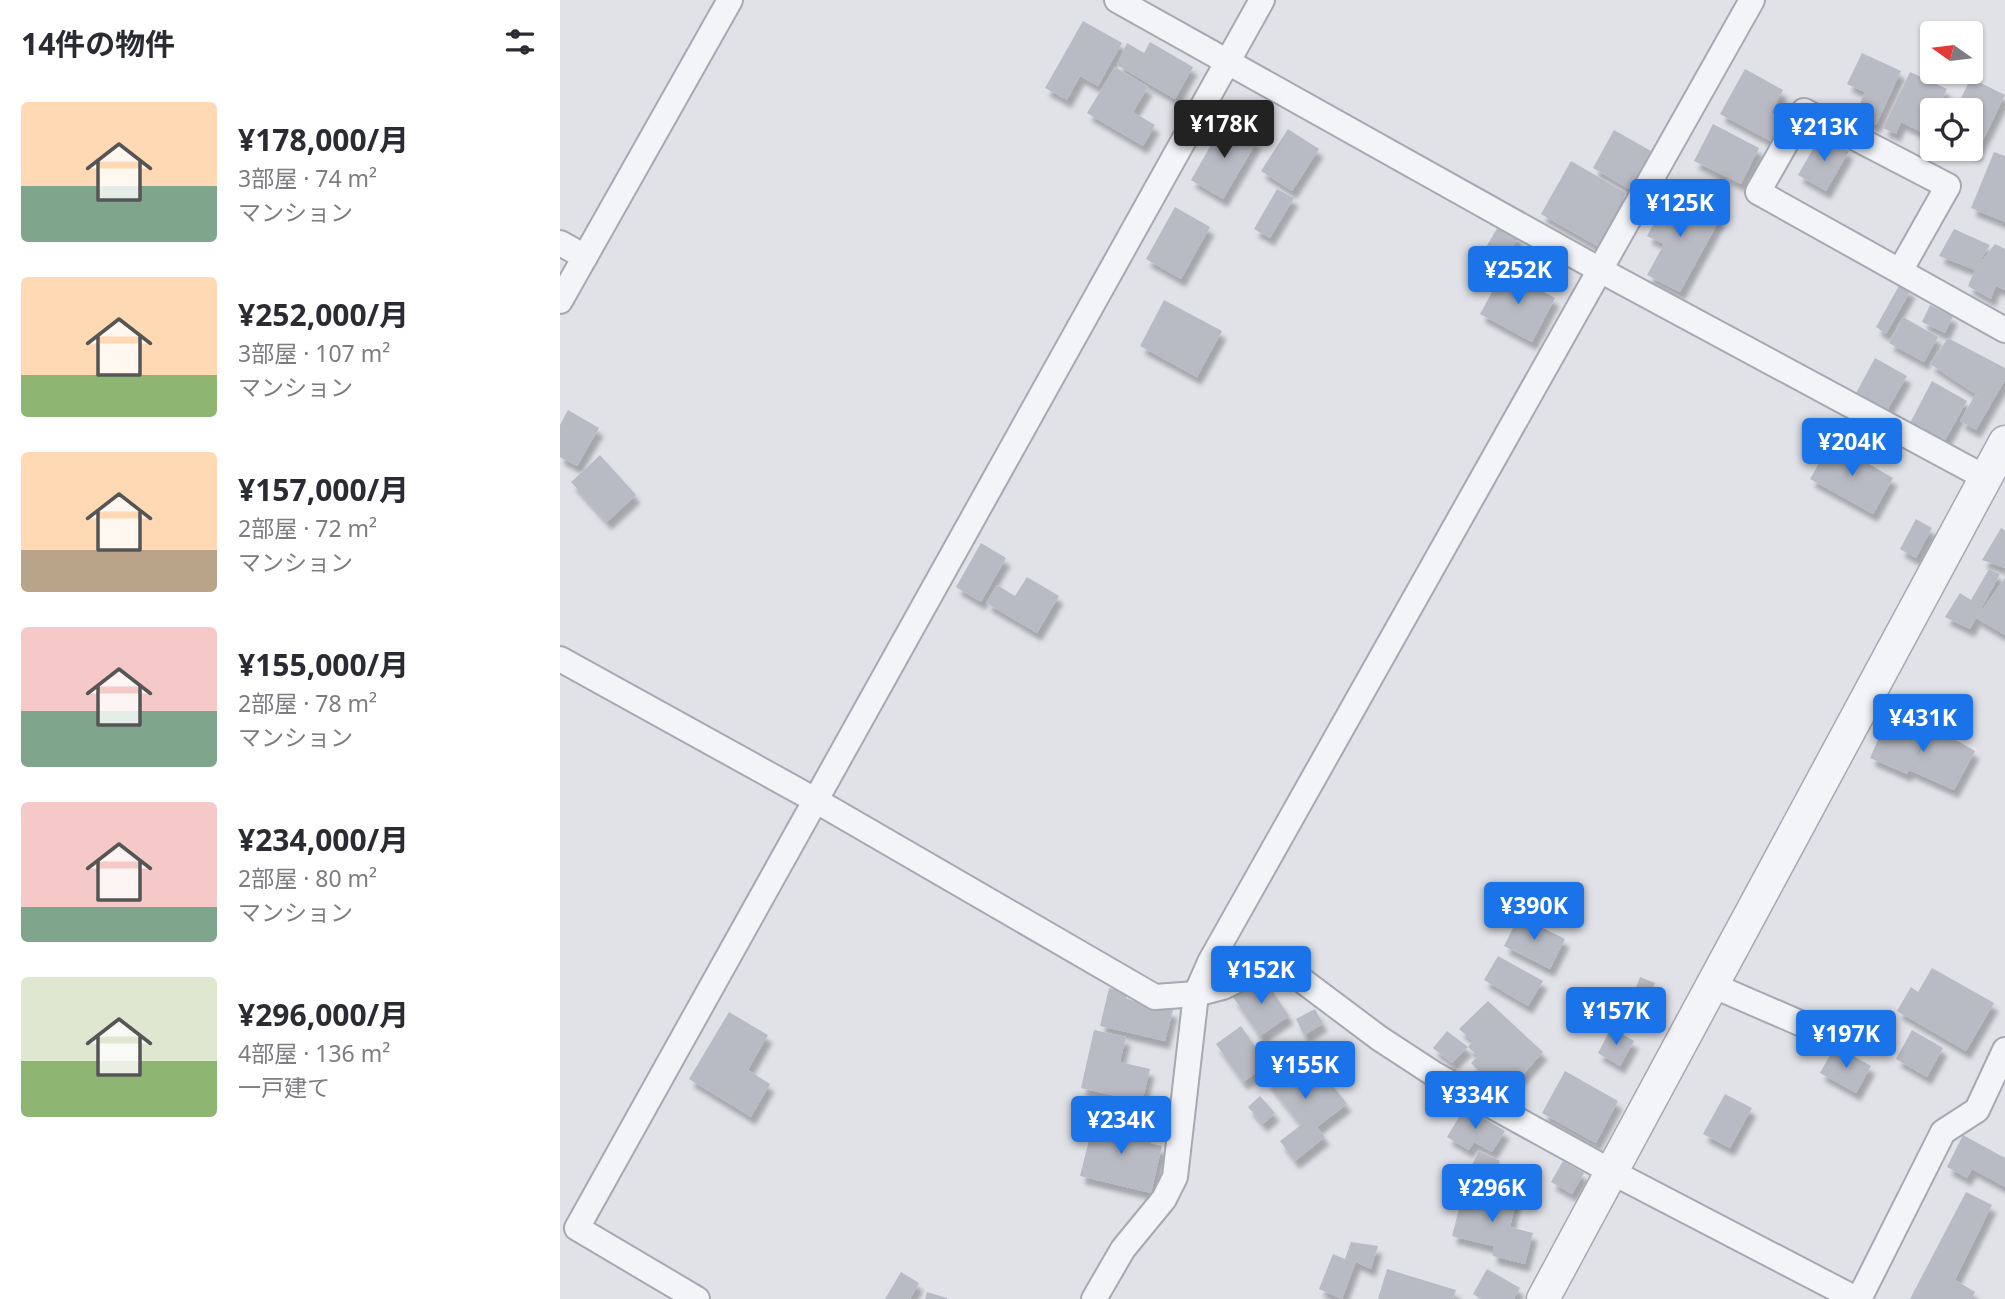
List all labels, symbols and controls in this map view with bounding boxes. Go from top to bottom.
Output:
north arrow [1920,21,1983,84]
map controls [1920,21,1983,161]
text: 14件の物件 [21,23,175,64]
icon: filters [501,23,539,61]
button: locate [1920,98,1983,161]
pin: ¥178K [1175,100,1273,160]
pin: ¥213K [1775,104,1873,163]
text: ¥178K [1190,107,1258,139]
text: ¥213K [1790,110,1858,142]
text: ¥178,000/月 [238,119,409,160]
icon: home [77,130,161,214]
text: 3部屋 · 74 m² [238,162,377,194]
pin: ¥125K [1631,180,1729,239]
text: ¥125K [1646,186,1714,218]
text: マンション [238,196,353,228]
pin: ¥252K [1469,246,1567,306]
text: ¥252K [1484,253,1552,285]
text: ¥252,000/月 [238,294,409,335]
icon: home [77,305,161,389]
text: 3部屋 · 107 m² [238,337,390,369]
text: マンション [238,371,353,403]
pin: ¥204K [1803,419,1901,478]
text: ¥204K [1818,425,1886,457]
text: ¥157,000/月 [238,469,409,510]
icon: home [77,480,161,564]
text: 2部屋 · 72 m² [238,512,377,544]
text: マンション [238,546,353,578]
text: ¥155,000/月 [238,644,409,685]
icon: home [77,655,161,739]
text: 2部屋 · 78 m² [238,687,377,719]
pin: ¥431K [1874,694,1972,754]
text: ¥431K [1889,701,1957,733]
text: マンション [238,721,353,753]
text: ¥234,000/月 [238,819,409,860]
icon: home [77,830,161,914]
text: 2部屋 · 80 m² [238,862,377,894]
pin: ¥390K [1485,883,1583,942]
text: ¥390K [1500,889,1568,921]
text: マンション [238,896,353,928]
pin: ¥152K [1212,946,1310,1006]
text: ¥152K [1227,953,1295,985]
pin: ¥157K [1567,988,1665,1047]
text: ¥296,000/月 [238,994,409,1035]
text: ¥157K [1582,994,1650,1026]
icon: home [77,1005,161,1089]
pin: ¥197K [1797,1010,1895,1070]
text: ¥197K [1812,1017,1880,1049]
text: 4部屋 · 136 m² [238,1037,390,1069]
pin: ¥155K [1256,1042,1354,1101]
text: ¥155K [1271,1048,1339,1080]
text: 一戸建て [238,1071,330,1103]
pin: ¥334K [1426,1072,1524,1131]
text: ¥334K [1441,1078,1509,1110]
pin: ¥234K [1072,1096,1170,1156]
text: ¥234K [1087,1103,1155,1135]
pin: ¥296K [1443,1164,1541,1224]
text: ¥296K [1458,1171,1526,1203]

